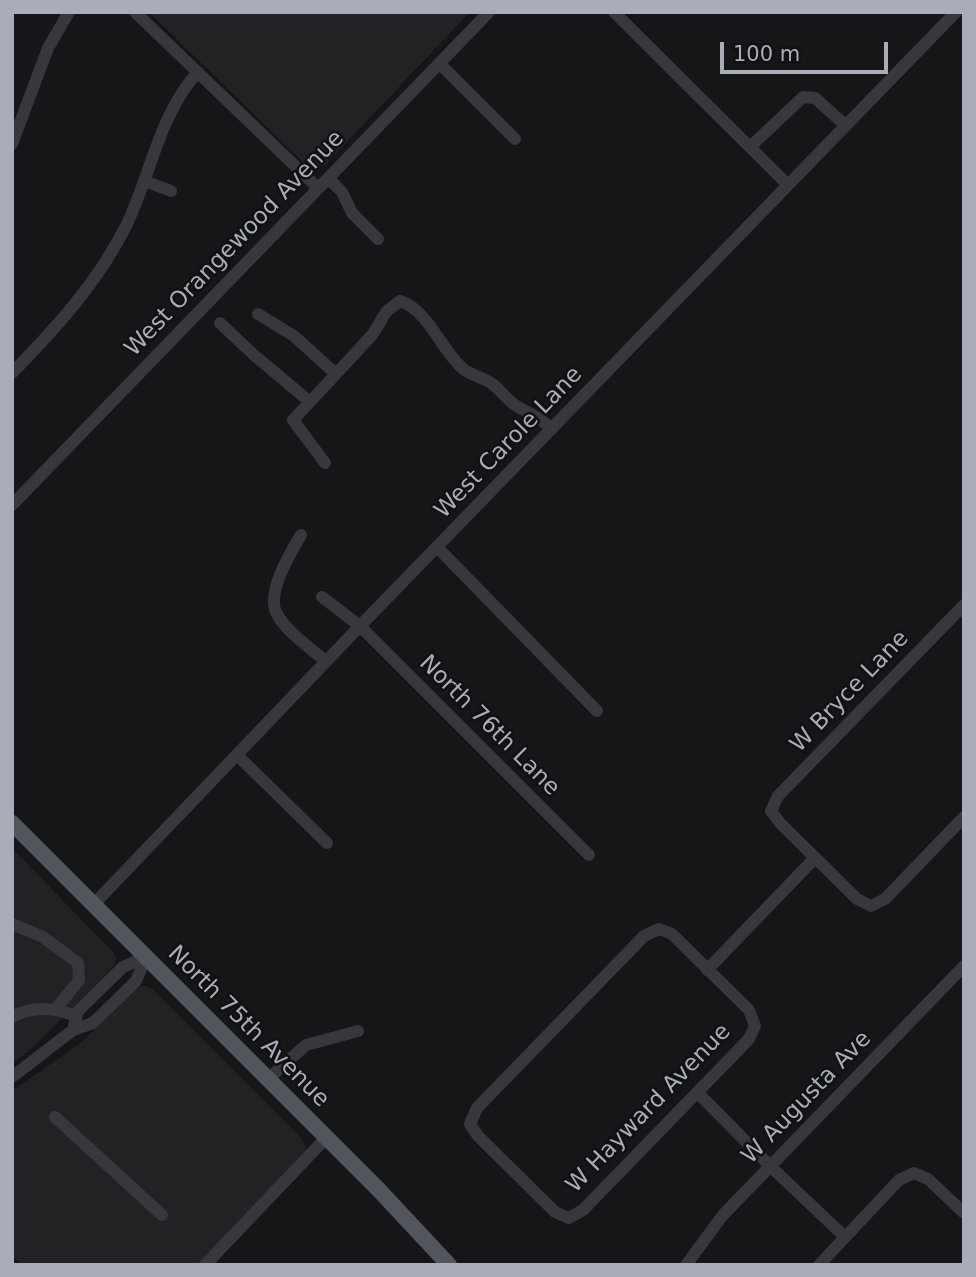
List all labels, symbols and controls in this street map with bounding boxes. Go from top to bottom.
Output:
scale bar [724,28,892,72]
text: 100 m [733,42,800,66]
street label: West Orangewood Avenue [120,125,350,363]
street label: West Carole Lane [429,361,589,525]
street label: W Bryce Lane [785,625,915,759]
street label: North 76th Lane [413,650,565,802]
street label: North 75th Avenue [161,940,335,1114]
street label: W Hayward Avenue [561,1019,737,1199]
street label: W Augusta Ave [737,1026,877,1170]

